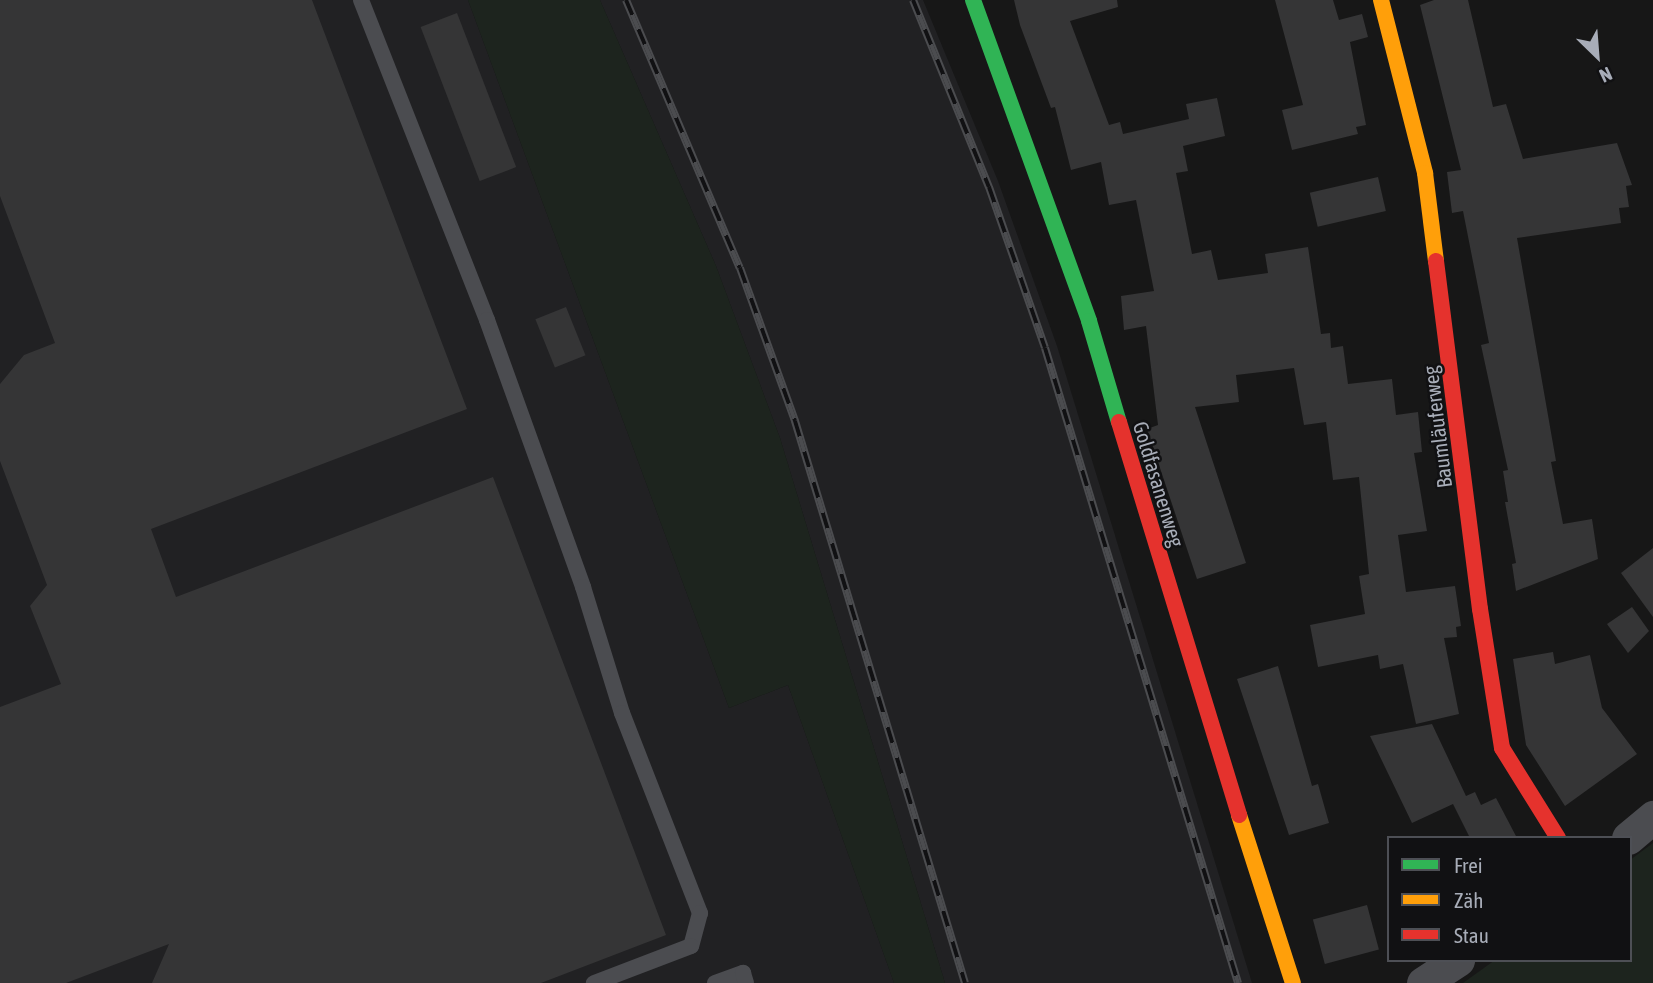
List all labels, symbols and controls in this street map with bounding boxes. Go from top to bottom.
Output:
north arrow [1562,21,1632,91]
text: N [1596,63,1616,87]
street label: Baumläuferweg [1417,364,1457,490]
street label: Goldfasanenweg [1128,418,1190,550]
legend [1387,836,1632,962]
text: Frei [1454,853,1483,877]
text: Zäh [1454,888,1483,912]
text: Stau [1454,923,1489,947]

